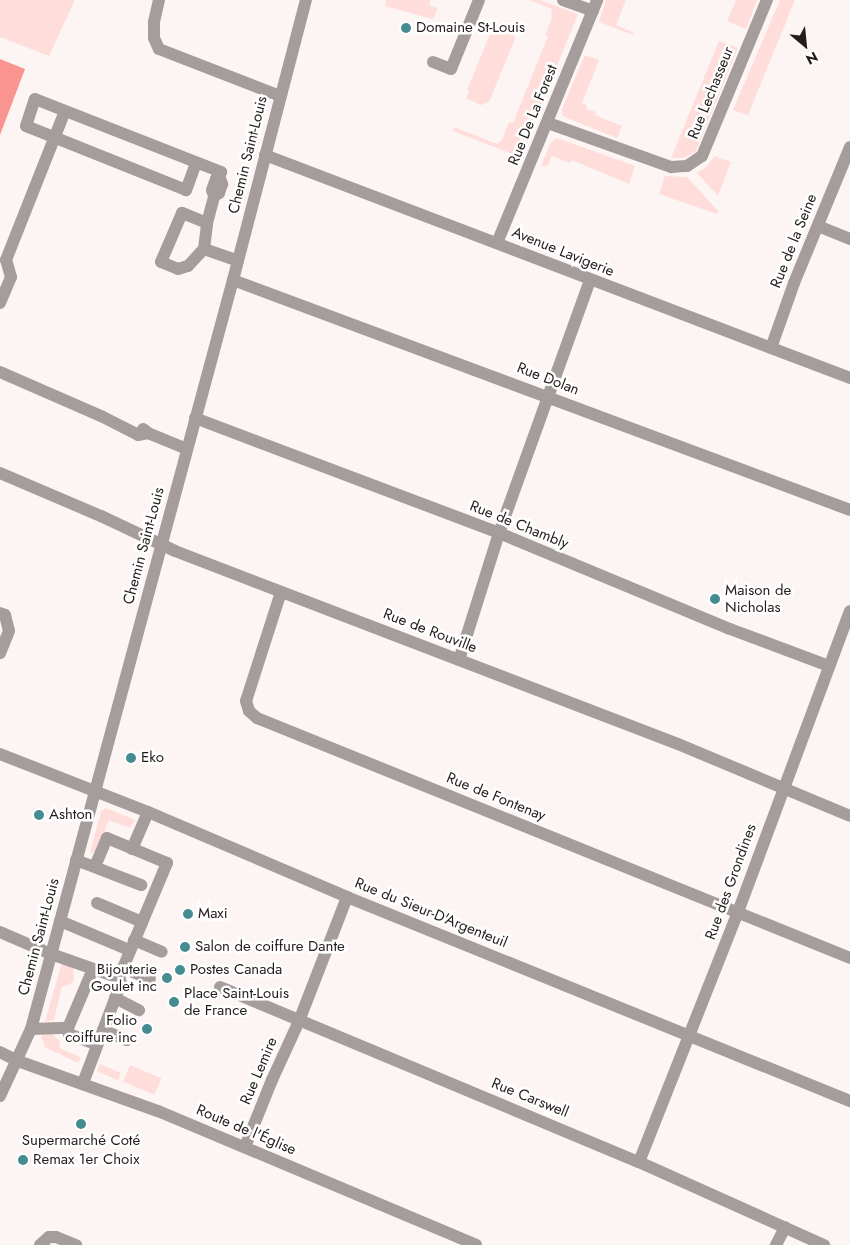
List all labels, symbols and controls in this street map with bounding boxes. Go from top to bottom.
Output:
place label: Domaine St-Louis [416,19,525,37]
north arrow [780,20,830,70]
marker: Domaine St-Louis [400,22,412,34]
street label: Rue Lechasseur [684,44,738,142]
text: N [802,47,822,70]
street label: Rue De La Forest [505,62,561,168]
street label: Chemin Saint-Louis [225,94,271,216]
street label: Rue de la Seine [767,191,821,291]
street label: Avenue Lavigerie [509,223,617,281]
street label: Rue Dolan [514,359,582,399]
street label: Chemin Saint-Louis [120,485,168,607]
street label: Rue de Chambly [467,497,571,553]
place label: Maison de Nicholas [725,581,791,616]
marker: Maison de Nicholas [709,593,721,605]
street label: Rue de Rouville [381,605,479,657]
place label: Eko [141,749,164,767]
marker: Eko [125,752,137,764]
street label: Rue de Fontenay [444,769,548,825]
place label: Ashton [49,806,92,824]
marker: Ashton [33,809,45,821]
street label: Rue des Grondines [702,822,760,942]
street label: Rue du Sieur-D'Argenteuil [352,874,510,952]
street label: Chemin Saint-Louis [15,876,63,998]
place label: Maxi [198,905,228,923]
marker: Maxi [182,908,194,920]
place label: Salon de coiffure Dante [195,938,345,956]
marker: Salon de coiffure Dante [179,941,191,953]
place label: Bijouterie Goulet inc [91,960,157,995]
place label: Postes Canada [190,961,282,979]
marker: Postes Canada [174,964,186,976]
marker: Bijouterie Goulet inc [161,972,173,984]
place label: Place Saint-Louis de France [184,984,289,1019]
marker: Place Saint-Louis de France [168,996,180,1008]
place label: Folio coiffure inc [65,1011,137,1046]
marker: Folio coiffure inc [141,1023,153,1035]
street label: Rue Lemire [237,1035,281,1107]
street label: Rue Carswell [489,1074,571,1122]
street label: Route de l'Église [193,1101,299,1159]
marker: Supermarché Coté [75,1118,87,1130]
place label: Supermarché Coté [22,1132,140,1150]
place label: Remax 1er Choix [33,1151,139,1169]
marker: Remax 1er Choix [17,1154,29,1166]

